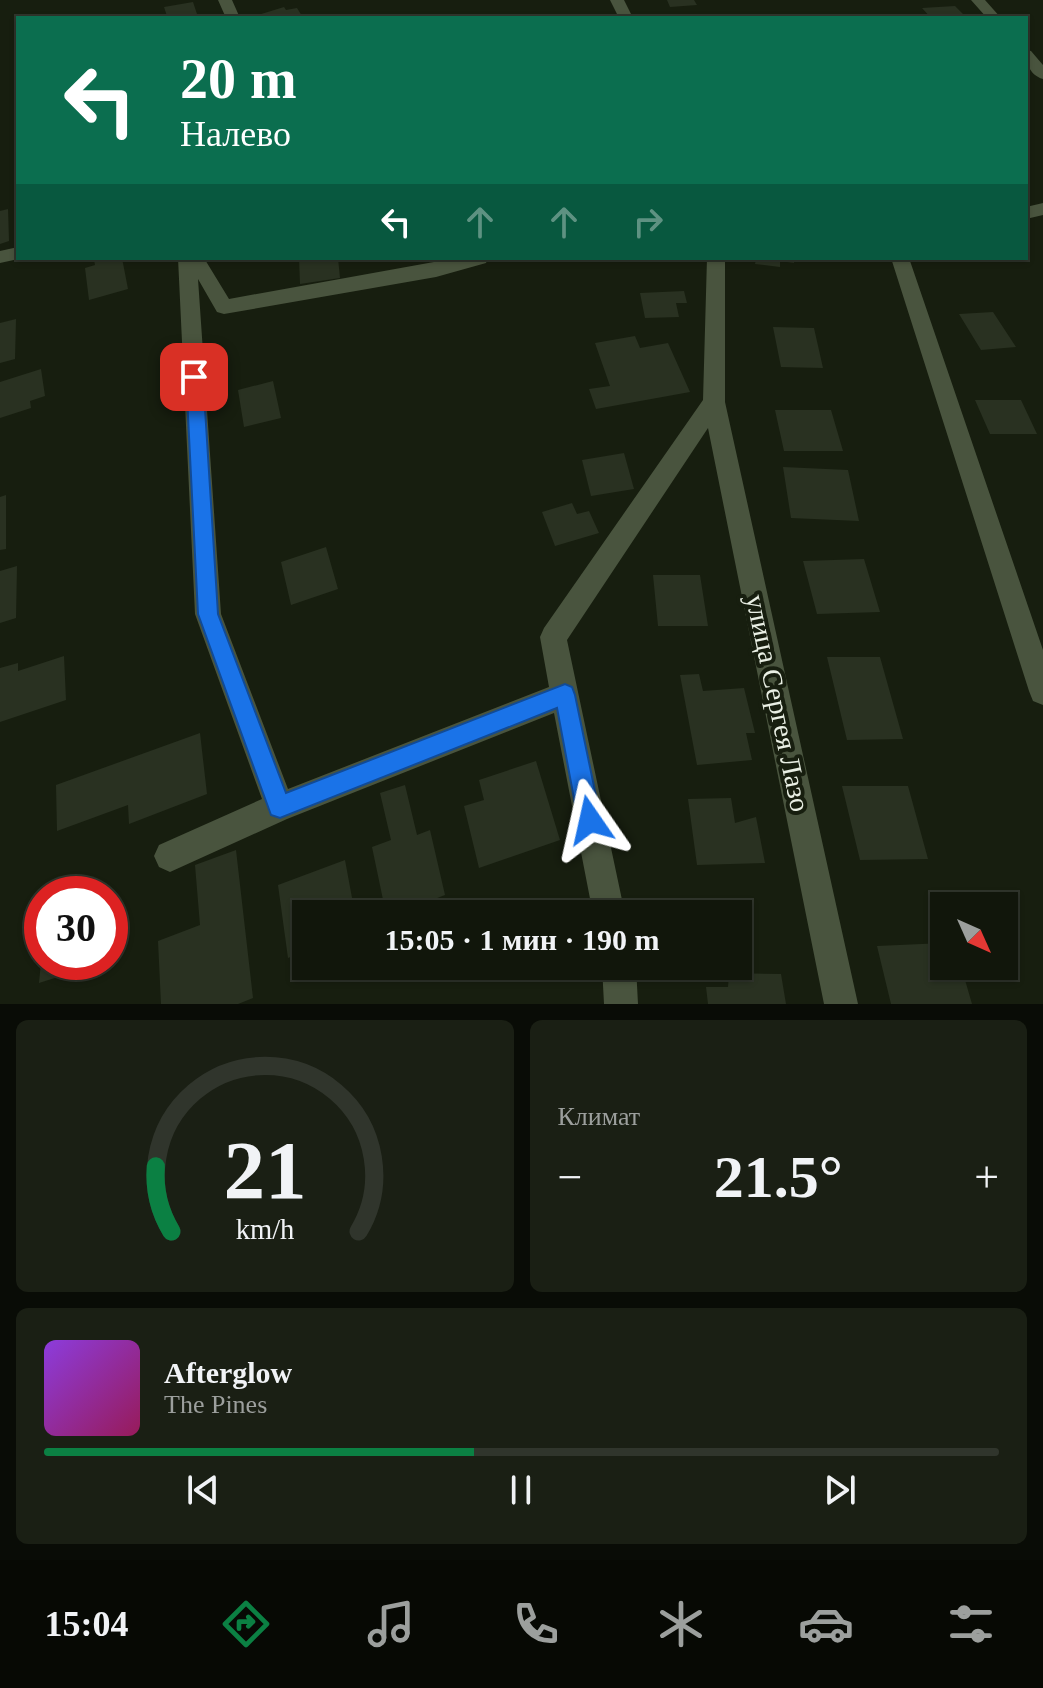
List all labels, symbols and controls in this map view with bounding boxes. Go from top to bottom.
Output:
icon: left [48,48,152,152]
text: 20 m [180,48,297,110]
text: Налево [180,114,291,154]
icon: left [374,200,418,244]
icon: ahead [458,200,502,244]
icon: ahead [542,200,586,244]
icon: right [626,200,670,244]
pin [160,343,228,411]
icon: arrive [172,355,216,399]
street label: улица Сергея Лазо [740,592,816,814]
position arrow [548,778,632,862]
speed limit sign: 30 [24,876,128,980]
north arrow [930,892,1018,980]
map controls [930,892,1018,980]
text: 15:05 · 1 мин · 190 m [385,923,660,956]
text: Климат [558,1102,640,1131]
text: 21 [223,1124,306,1216]
text: 21.5° [714,1144,843,1210]
text: − [558,1153,582,1202]
text: + [974,1153,999,1202]
text: km/h [235,1214,294,1245]
text: Afterglow [164,1356,292,1389]
text: The Pines [164,1390,267,1419]
icon: previous [181,1468,225,1512]
icon: pause [499,1468,543,1512]
icon: next [818,1468,862,1512]
icon: directions [218,1596,274,1652]
icon: music [363,1596,419,1652]
icon: phone [508,1596,564,1652]
icon: climate [653,1596,709,1652]
icon: car [798,1596,854,1652]
icon: filters [943,1596,999,1652]
text: 15:04 [45,1604,129,1644]

